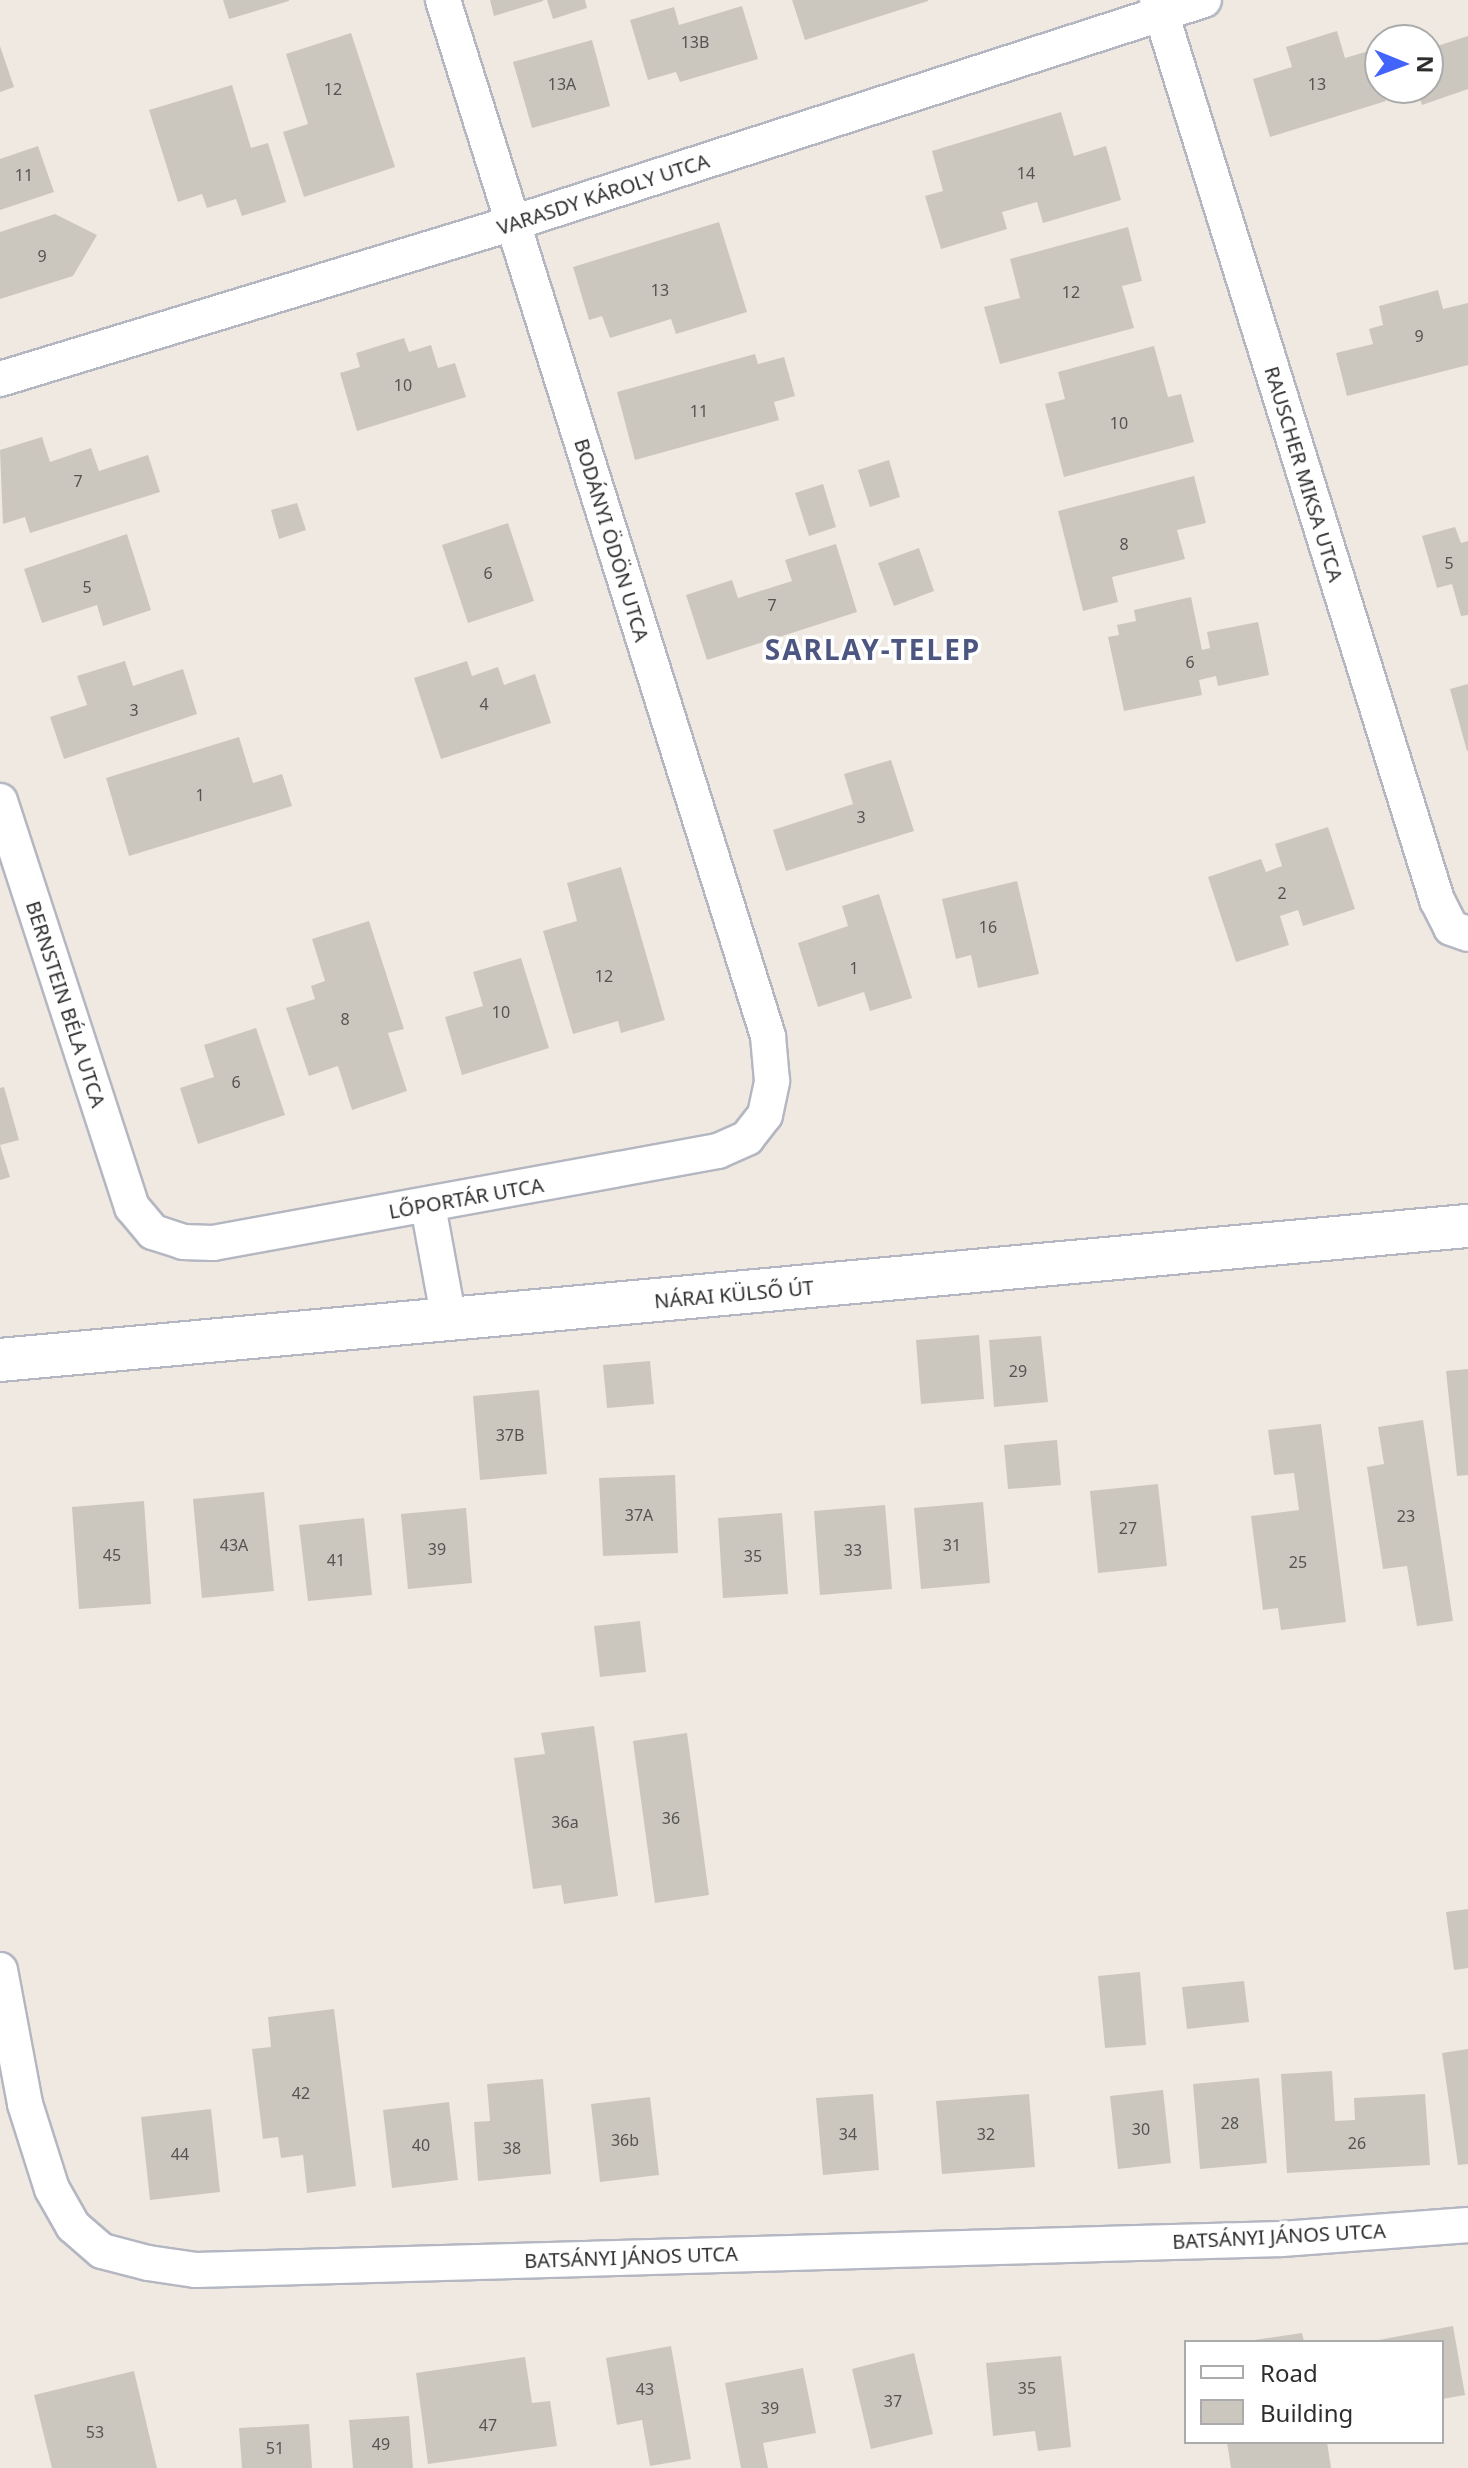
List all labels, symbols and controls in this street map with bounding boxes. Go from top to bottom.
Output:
north arrow [1364,24,1444,104]
house number: 13B [681,32,709,52]
text: N [1411,55,1441,74]
house number: 13A [548,74,576,94]
house number: 13 [1308,74,1326,94]
house number: 12 [324,79,342,99]
street label: VARASDY KÁROLY UTCA [494,148,712,240]
house number: 14 [1017,163,1035,183]
house number: 11 [15,165,33,185]
house number: 9 [37,246,47,266]
house number: 13 [651,280,669,300]
house number: 12 [1062,282,1080,302]
house number: 9 [1414,326,1424,346]
street label: RAUSCHER MIKSA UTCA [1260,363,1348,585]
house number: 10 [394,375,412,395]
house number: 11 [690,401,708,421]
house number: 10 [1110,413,1128,433]
street label: BODÁNYI ÖDÖN UTCA [570,436,654,644]
house number: 7 [73,471,83,491]
house number: 8 [1119,534,1129,554]
house number: 5 [1444,553,1454,573]
house number: 6 [483,563,493,583]
house number: 5 [82,577,92,597]
house number: 7 [767,595,777,615]
district label: SARLAY-TELEP [765,632,981,666]
house number: 6 [1185,652,1195,672]
house number: 4 [479,694,489,714]
house number: 3 [129,700,139,720]
house number: 1 [195,785,205,805]
house number: 3 [856,807,866,827]
house number: 2 [1277,883,1287,903]
street label: BERNSTEIN BÉLA UTCA [21,898,111,1110]
house number: 16 [979,917,997,937]
house number: 1 [849,958,859,978]
house number: 12 [595,966,613,986]
house number: 10 [492,1002,510,1022]
house number: 8 [340,1009,350,1029]
house number: 6 [231,1072,241,1092]
street label: LŐPORTÁR UTCA [387,1173,545,1223]
street label: NÁRAI KÜLSŐ ÚT [653,1275,815,1313]
house number: 29 [1009,1361,1027,1381]
house number: 37B [496,1425,524,1445]
house number: 37A [625,1505,653,1525]
house number: 23 [1397,1506,1415,1526]
house number: 27 [1119,1518,1137,1538]
house number: 43A [220,1535,248,1555]
house number: 31 [943,1535,961,1555]
house number: 39 [428,1539,446,1559]
house number: 33 [844,1540,862,1560]
house number: 45 [103,1545,121,1565]
house number: 35 [744,1546,762,1566]
house number: 41 [327,1550,345,1570]
house number: 25 [1289,1552,1307,1572]
house number: 36 [662,1808,680,1828]
house number: 36a [551,1812,579,1832]
house number: 42 [292,2083,310,2103]
house number: 28 [1221,2113,1239,2133]
house number: 30 [1132,2119,1150,2139]
house number: 34 [839,2124,857,2144]
house number: 32 [977,2124,995,2144]
house number: 36b [611,2130,639,2150]
house number: 26 [1348,2133,1366,2153]
house number: 40 [412,2135,430,2155]
house number: 38 [503,2138,521,2158]
house number: 44 [171,2144,189,2164]
street label: BATSÁNYI JÁNOS UTCA [1172,2218,1386,2254]
street label: BATSÁNYI JÁNOS UTCA [524,2241,738,2273]
legend [1184,2340,1444,2444]
text: Road [1260,2356,1318,2389]
house number: 35 [1018,2378,1036,2398]
house number: 43 [636,2379,654,2399]
house number: 37 [884,2391,902,2411]
text: Building [1260,2396,1353,2429]
house number: 39 [761,2398,779,2418]
house number: 47 [479,2415,497,2435]
house number: 53 [86,2422,104,2442]
house number: 49 [372,2434,390,2454]
house number: 51 [266,2438,284,2458]

